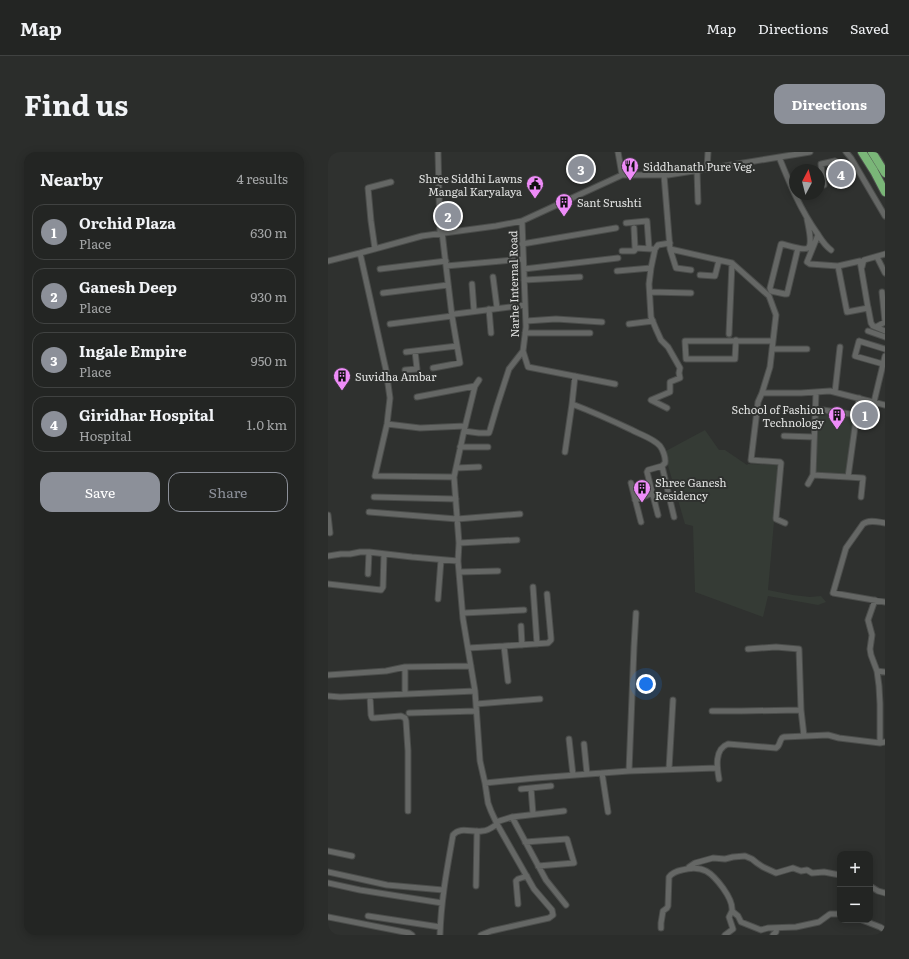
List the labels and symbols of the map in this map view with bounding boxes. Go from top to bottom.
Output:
pin: 3 [568,154,594,184]
restaurant icon: Siddhanath Pure Veg. [620,156,640,181]
place label: Siddhanath Pure Veg. [643,158,756,174]
pin: 4 [828,159,854,189]
north arrow [789,164,825,200]
place label: Shree Siddhi Lawns Mangal Karyalaya [419,170,522,199]
public building icon: Shree Siddhi Lawns Mangal Karyalaya [525,174,545,199]
building icon: Sant Srushti [554,192,574,217]
place label: Sant Srushti [577,194,642,210]
pin: 2 [435,201,461,231]
street label: Narhe Internal Road [504,230,522,338]
building icon: Suvidha Ambar [332,366,352,391]
place label: Suvidha Ambar [355,368,437,384]
pin: 1 [852,400,878,430]
place label: School of Fashion Technology [732,401,825,430]
building icon: School of Fashion Technology [827,405,847,430]
place label: Shree Ganesh Residency [655,474,727,503]
building icon: Shree Ganesh Residency [632,478,652,503]
your location [636,674,656,694]

